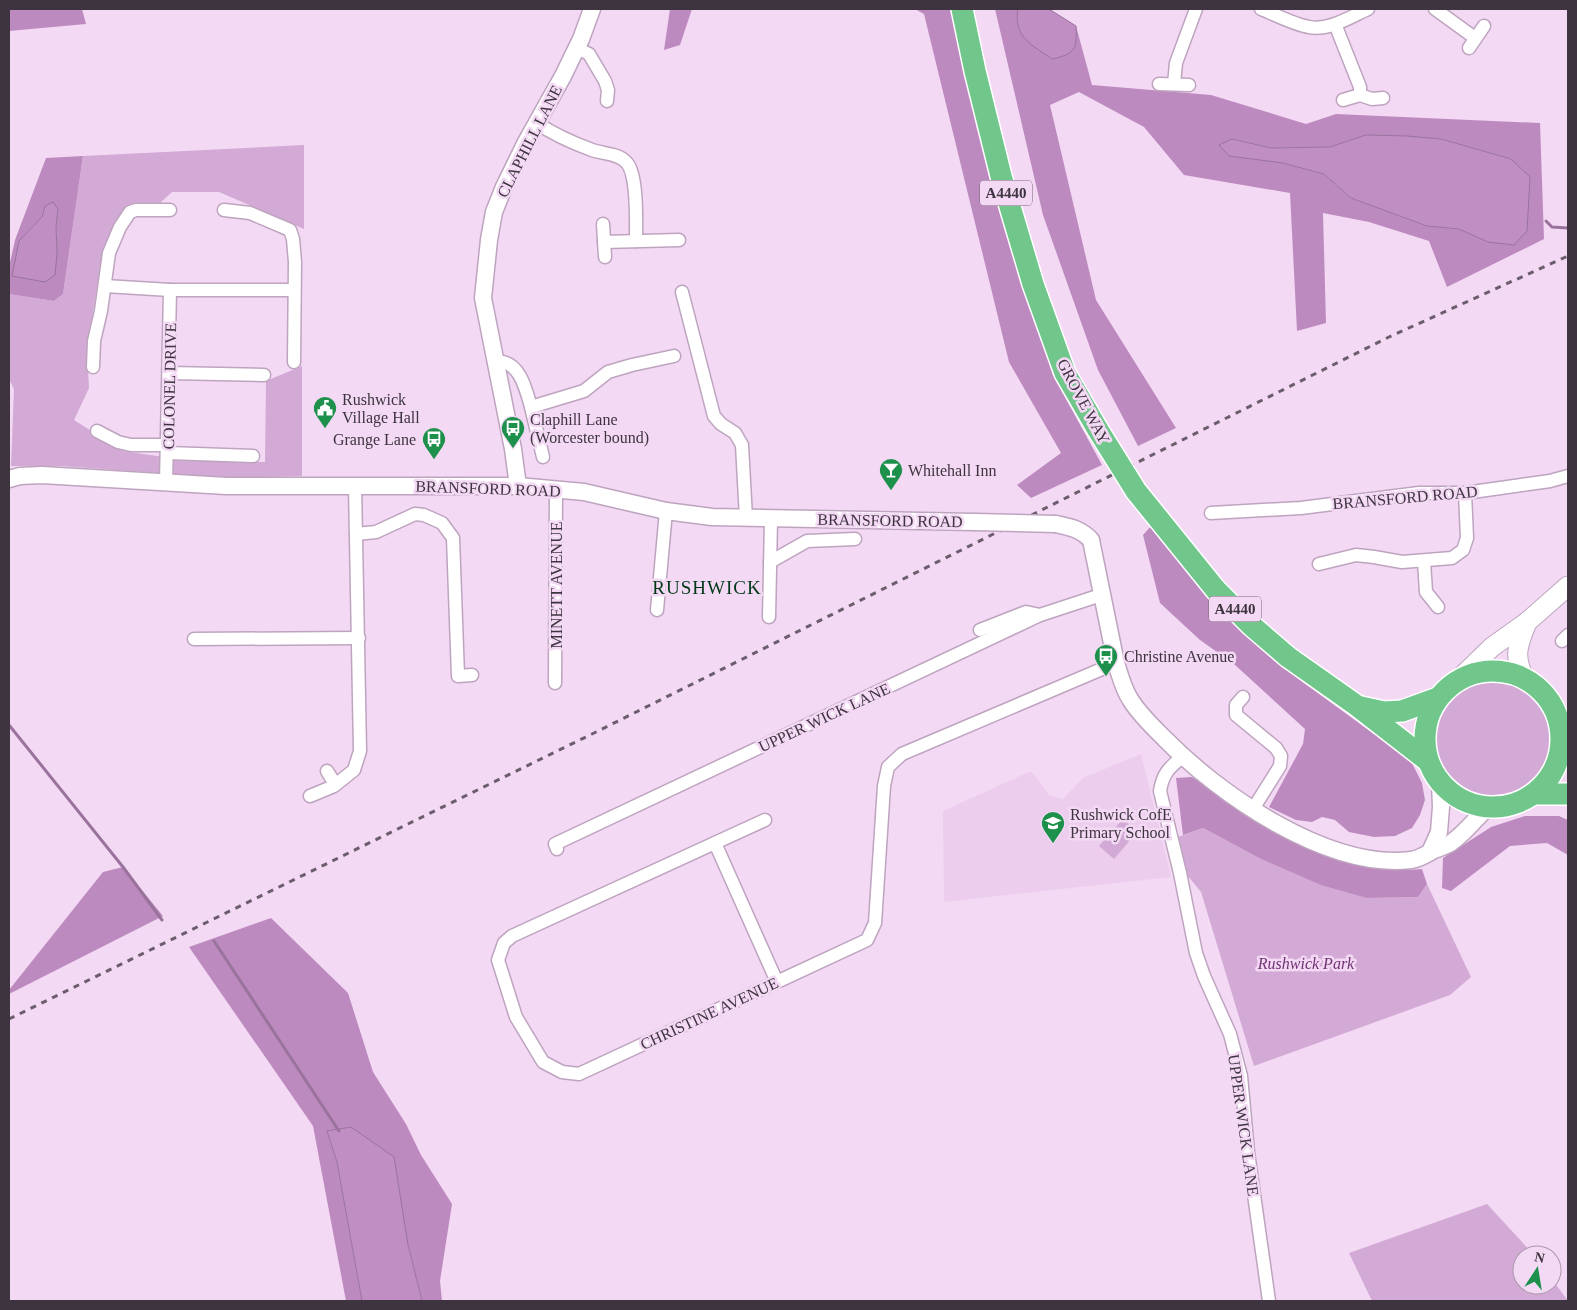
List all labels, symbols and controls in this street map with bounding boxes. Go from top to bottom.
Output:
street label: CLAPHILL LANE [494,82,565,200]
road number: A4440 [980,180,1032,206]
street label: COLONEL DRIVE [160,322,179,450]
street label: GROVE WAY [1054,356,1113,447]
place label: Rushwick Village Hall [342,391,420,427]
public building icon: Rushwick Village Hall [312,395,338,429]
place label: Claphill Lane (Worcester bound) [530,411,649,447]
bus stop icon: Claphill Lane (Worcester bound) [500,415,526,449]
bus stop icon: Grange Lane [421,426,447,460]
place label: Grange Lane [333,431,416,449]
bar icon: Whitehall Inn [878,457,904,491]
place label: Whitehall Inn [908,462,996,479]
street label: BRANSFORD ROAD [415,477,561,500]
street label: BRANSFORD ROAD [1332,483,1478,512]
street label: BRANSFORD ROAD [817,511,963,530]
street label: MINETT AVENUE [548,522,565,648]
district label: RUSHWICK [652,577,762,598]
road number: A4440 [1209,596,1261,622]
bus stop icon: Christine Avenue [1093,643,1119,677]
place label: Christine Avenue [1124,648,1234,665]
street label: UPPER WICK LANE [756,680,893,755]
place label: Rushwick CofE Primary School [1070,806,1172,842]
school or university icon: Rushwick CofE Primary School [1040,810,1066,844]
park label: Rushwick Park [1257,955,1355,972]
street label: CHRISTINE AVENUE [637,974,781,1053]
street label: UPPER WICK LANE [1225,1053,1262,1197]
north arrow [1512,1245,1562,1295]
text: N [1533,1249,1546,1266]

